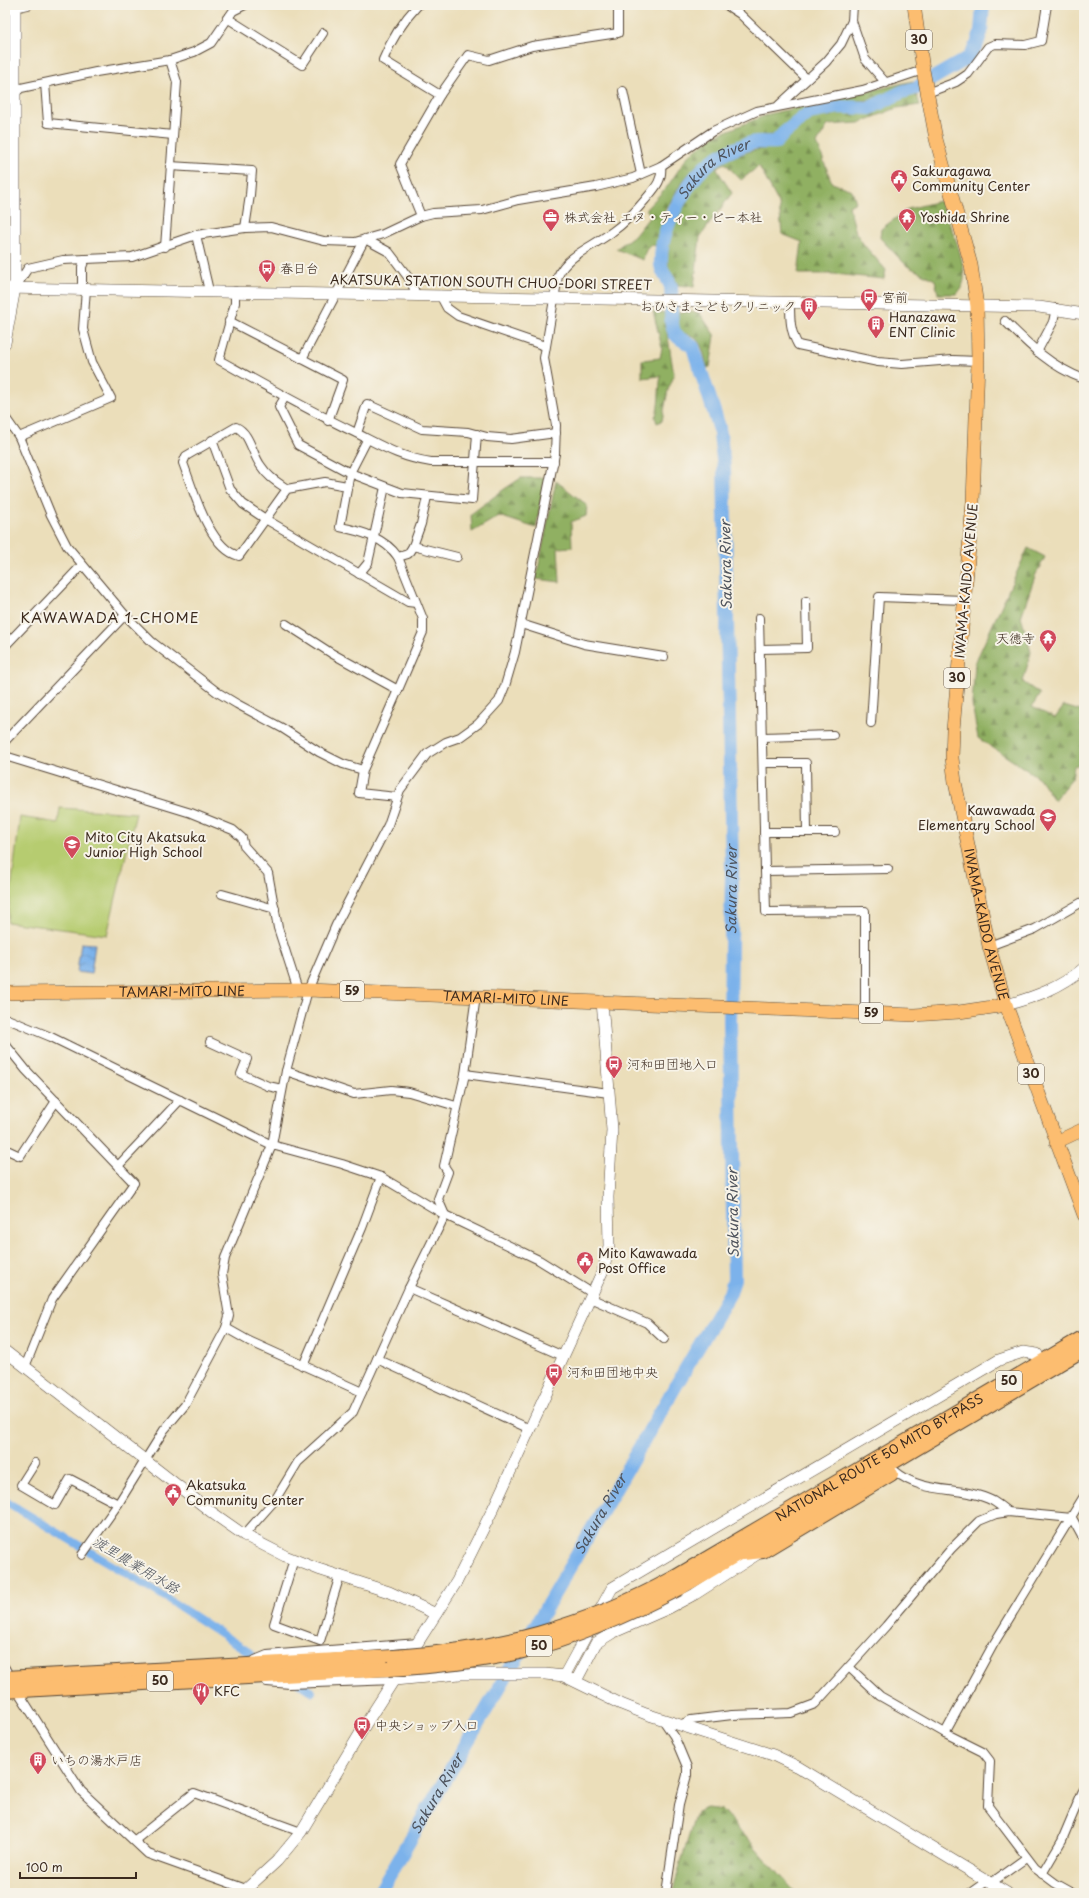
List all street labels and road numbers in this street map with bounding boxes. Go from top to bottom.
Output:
road number: 30 [906,30,932,50]
street label: AKATSUKA STATION SOUTH CHUO-DORI STREET [330,269,652,294]
street label: IWAMA-KAIDO AVENUE [949,503,982,659]
road number: 30 [944,668,970,688]
street label: IWAMA-KAIDO AVENUE [960,847,1014,1002]
street label: TAMARI-MITO LINE [119,981,245,1001]
road number: 59 [340,981,364,1001]
street label: TAMARI-MITO LINE [442,986,569,1010]
road number: 59 [859,1003,883,1023]
road number: 30 [1018,1064,1044,1084]
road number: 50 [996,1371,1022,1391]
street label: NATIONAL ROUTE 50 MITO BY-PASS [771,1388,986,1526]
road number: 50 [526,1636,552,1656]
road number: 50 [147,1671,173,1691]

